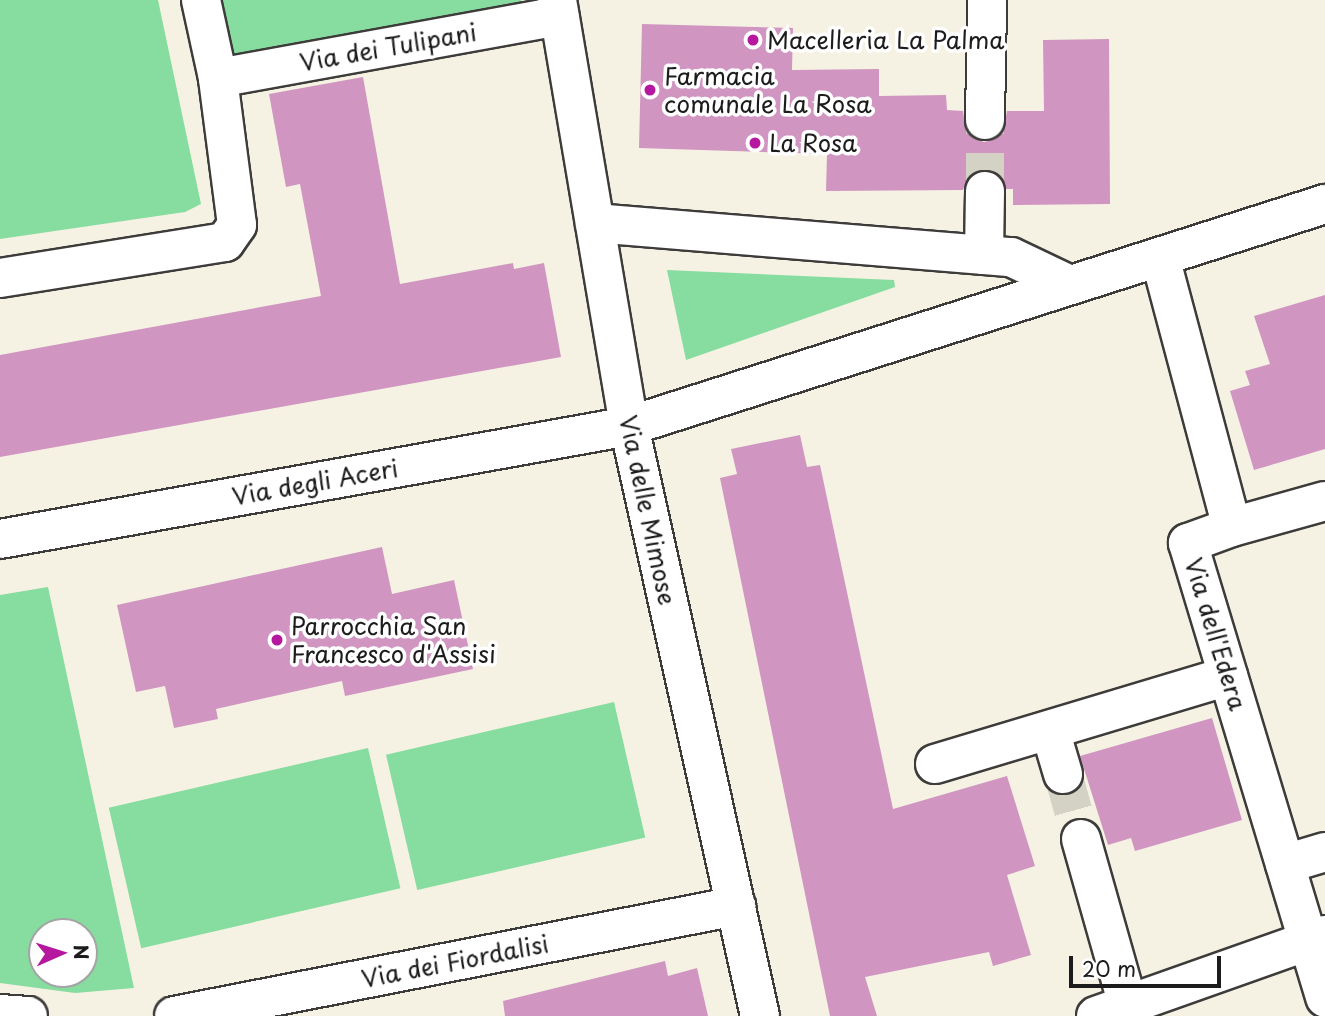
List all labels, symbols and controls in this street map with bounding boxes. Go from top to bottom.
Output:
street label: Via dei Tulipani [297,17,479,77]
place label: Macelleria La Palma [767,26,1004,54]
marker: Macelleria La Palma [745,32,761,48]
place label: Farmacia comunale La Rosa [664,62,874,118]
marker: Farmacia comunale La Rosa [642,82,658,98]
place label: La Rosa [769,129,860,157]
marker: La Rosa [747,135,763,151]
street label: Via delle Mimose [614,412,682,608]
street label: Via degli Aceri [230,453,400,511]
street label: Via dell'Edera [1179,555,1253,713]
place label: Parrocchia San Francesco d'Assisi [291,612,496,668]
marker: Parrocchia San Francesco d'Assisi [269,632,285,648]
north arrow [28,918,98,988]
street label: Via dei Fiordalisi [358,929,552,993]
scale bar [1073,942,1225,986]
text: N [68,944,96,960]
text: 20 m [1082,952,1136,984]

